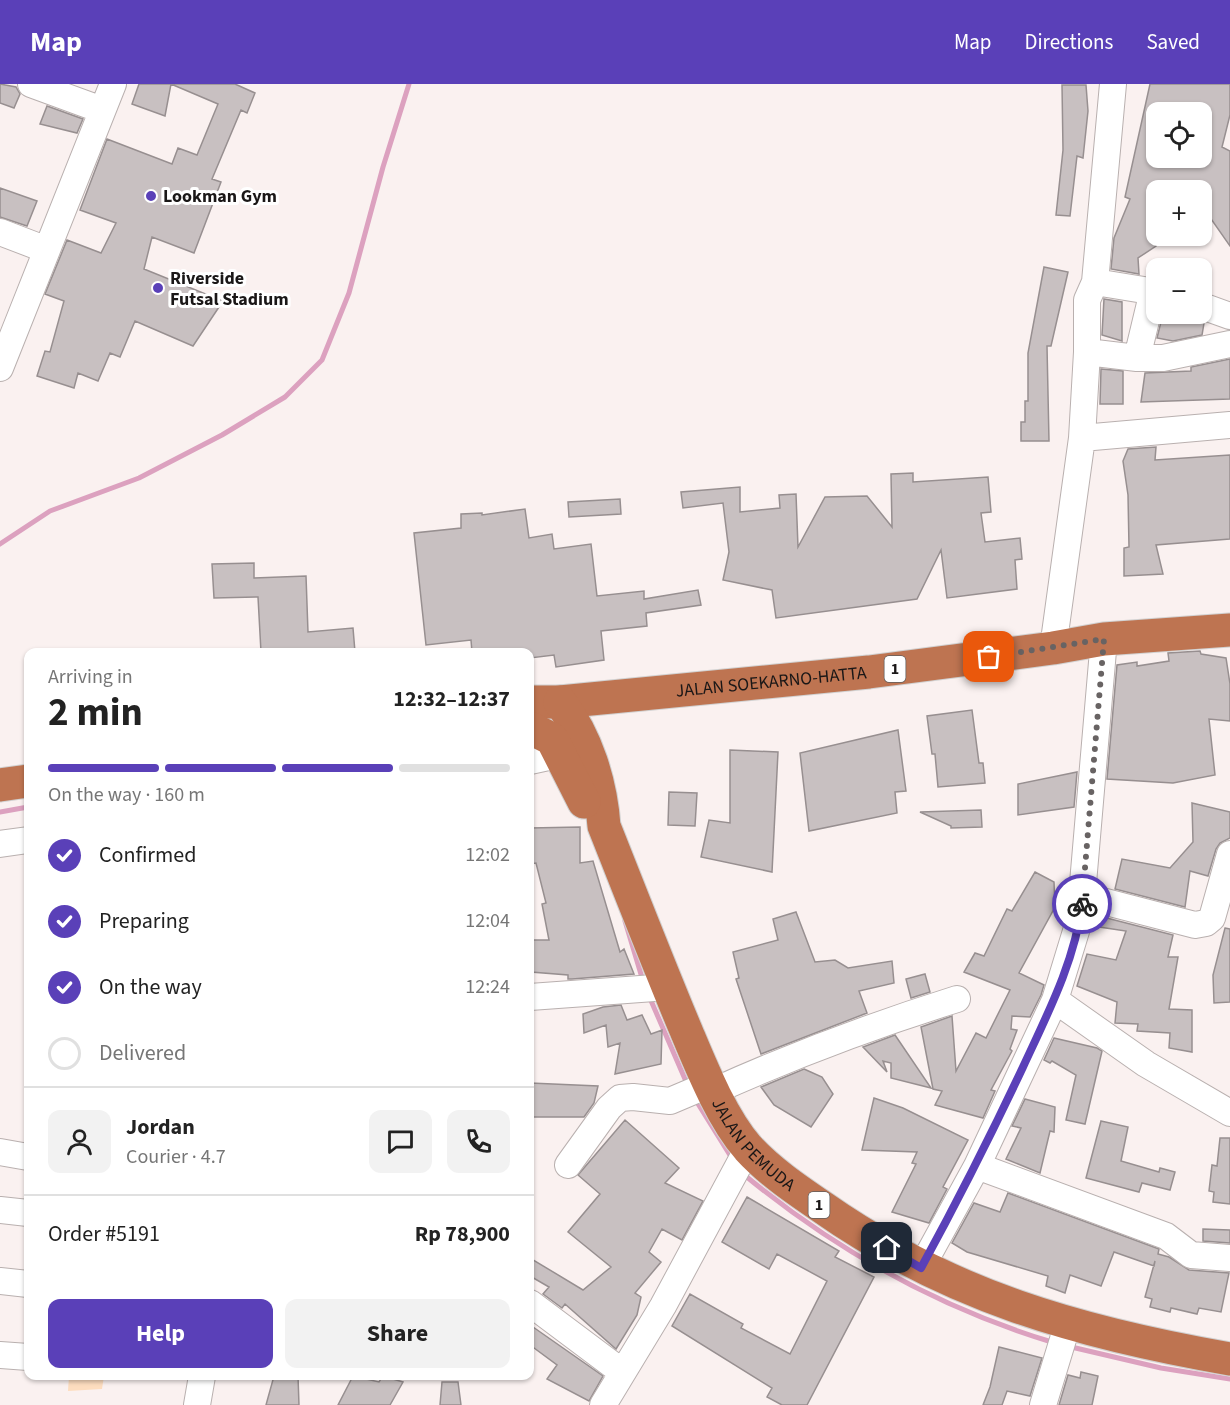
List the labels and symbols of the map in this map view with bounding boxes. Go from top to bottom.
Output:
place label: Lookman Gym [163,184,277,209]
marker: Lookman Gym [144,189,158,203]
place label: Riverside Futsal Stadium [170,266,289,312]
marker: Riverside Futsal Stadium [151,281,165,295]
pin [963,631,1014,682]
road number: 1 [884,656,906,682]
street label: JALAN SOEKARNO-HATTA [674,660,868,703]
courier [1052,874,1112,934]
street label: JALAN PEMUDA [706,1094,801,1197]
road number: 1 [808,1192,830,1218]
pin [861,1222,912,1273]

